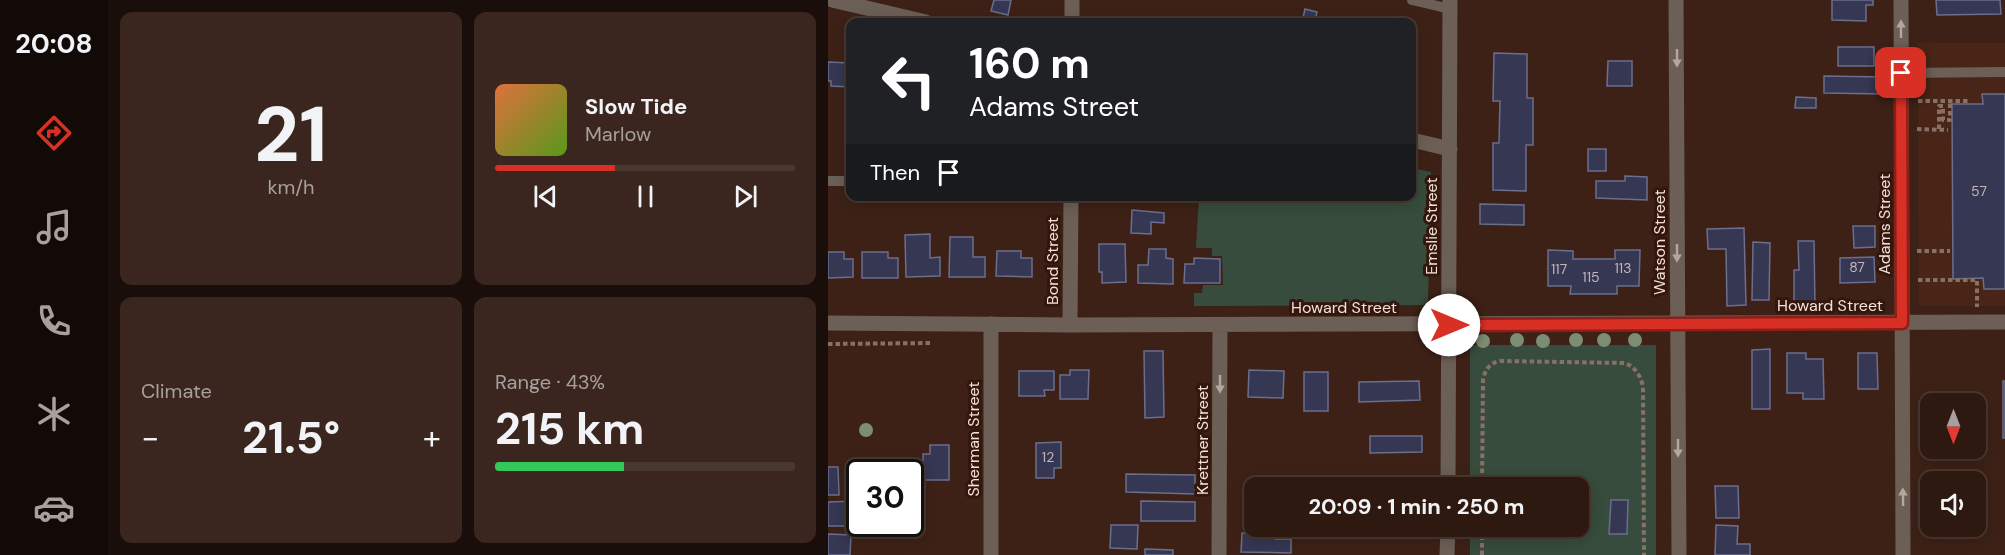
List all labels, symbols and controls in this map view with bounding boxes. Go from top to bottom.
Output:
one-way arrow [1896,19,1906,38]
text: 20:08 [15,26,93,61]
text: 160 m [969,36,1090,91]
icon: left [870,42,948,120]
pin [1875,47,1926,98]
one-way arrow [1672,49,1682,68]
icon: arrive [1884,56,1917,89]
text: 21 [254,84,328,185]
text: Adams Street [969,89,1139,124]
text: Slow Tide [585,92,687,121]
icon: directions [33,112,75,154]
text: Marlow [585,121,651,147]
icon: arrive [932,156,965,189]
text: Then [870,158,920,187]
text: km/h [267,174,315,200]
street label: Adams Street [1874,174,1895,274]
street label: Emslie Street [1421,177,1442,275]
icon: previous [529,180,562,213]
icon: pause [629,180,662,213]
icon: next [729,180,762,213]
house number: 57 [1971,182,1987,200]
street label: Watson Street [1649,189,1670,295]
icon: music [33,206,75,248]
street label: Bond Street [1042,217,1063,305]
one-way arrow [1673,244,1682,263]
house number: 87 [1849,258,1865,276]
house number: 113 [1614,259,1632,277]
house number: 117 [1551,260,1567,278]
house number: 115 [1582,268,1600,286]
position arrow [1417,293,1481,357]
street label: Howard Street [1777,295,1883,316]
street label: Howard Street [1291,297,1397,318]
icon: phone [33,300,75,342]
text: Range · 43% [495,369,605,395]
one-way arrow [1215,374,1225,393]
text: Climate [141,378,212,404]
street label: Sherman Street [963,381,984,497]
street label: Krettner Street [1192,385,1213,495]
icon: climate [33,393,75,435]
north arrow [1920,393,1986,459]
map controls [1920,393,1986,537]
text: 215 km [495,399,644,458]
text: 21.5° [242,408,340,467]
text: − [141,416,159,459]
text: + [423,416,441,459]
one-way arrow [1673,439,1683,458]
house number: 12 [1042,448,1054,466]
speed limit sign: 30 [846,459,924,537]
button: sound [1920,471,1986,537]
icon: car [33,487,75,529]
one-way arrow [1898,487,1907,506]
text: 20:09 · 1 min · 250 m [1308,492,1525,521]

